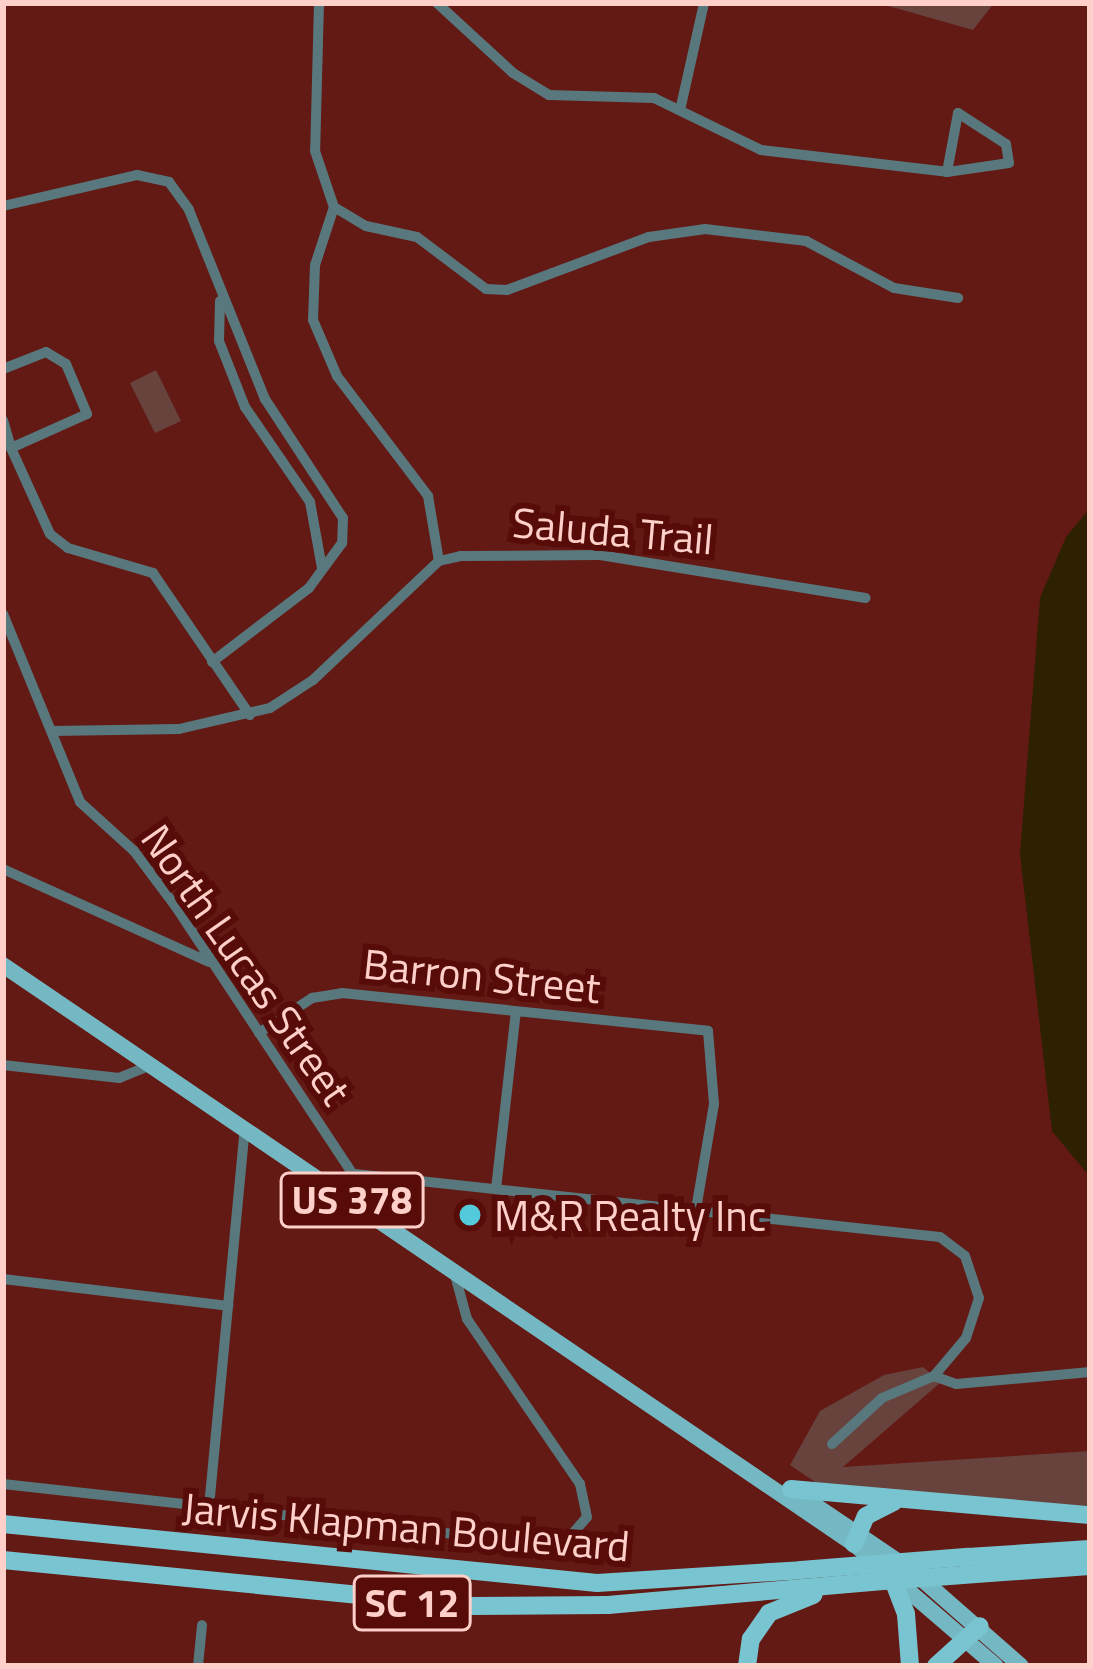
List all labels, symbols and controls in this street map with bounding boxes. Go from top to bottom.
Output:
street label: Saluda Trail [511,496,715,564]
street label: North Lucas Street [132,814,362,1114]
street label: Barron Street [361,938,603,1012]
road number: US 378 [277,1167,427,1233]
place label: M&R Realty Inc [494,1190,766,1240]
marker: M&R Realty Inc [457,1202,483,1228]
street label: Jarvis Klapman Boulevard [180,1481,632,1571]
road number: SC 12 [352,1570,472,1636]

